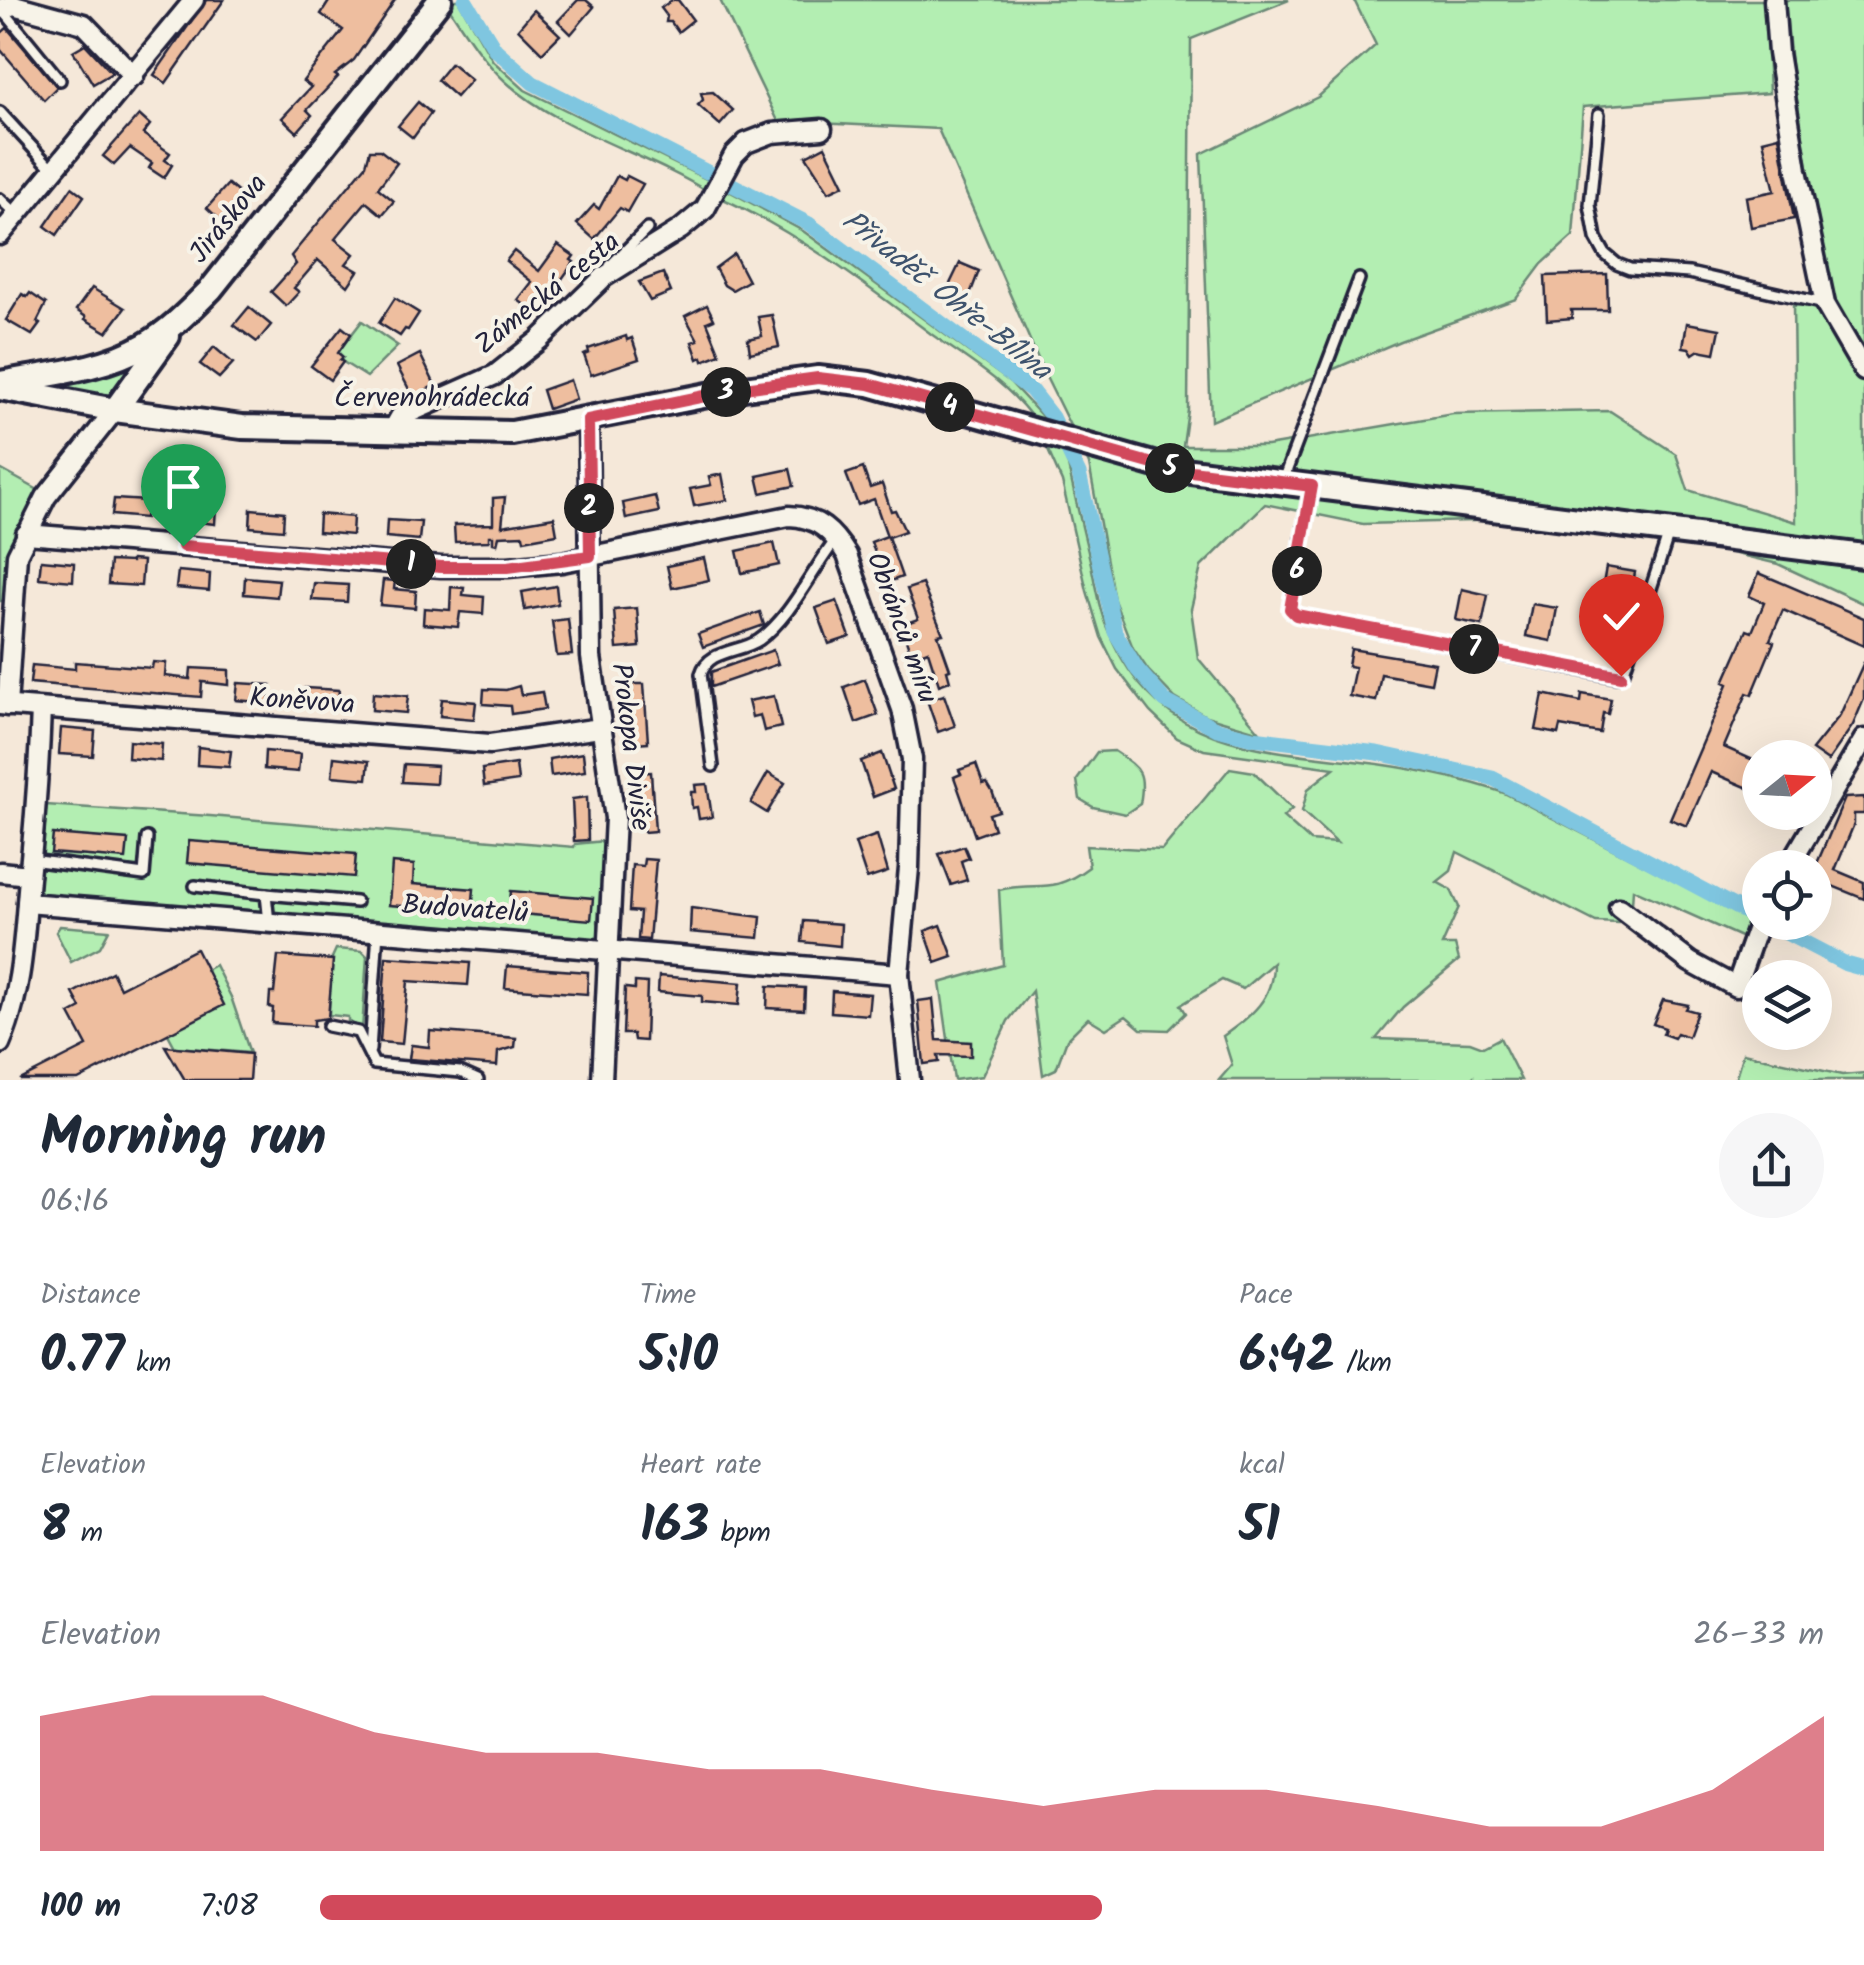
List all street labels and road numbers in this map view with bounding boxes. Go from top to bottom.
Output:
street label: Jiráskova [178,164,280,274]
street label: Zámecká cesta [465,221,631,367]
street label: Červenohrádecká [334,376,533,421]
street label: Obránců míru [853,546,949,710]
street label: Prokopa Diviše [597,661,663,834]
street label: Koněvova [248,676,356,728]
street label: Budovatelů [400,883,530,937]

